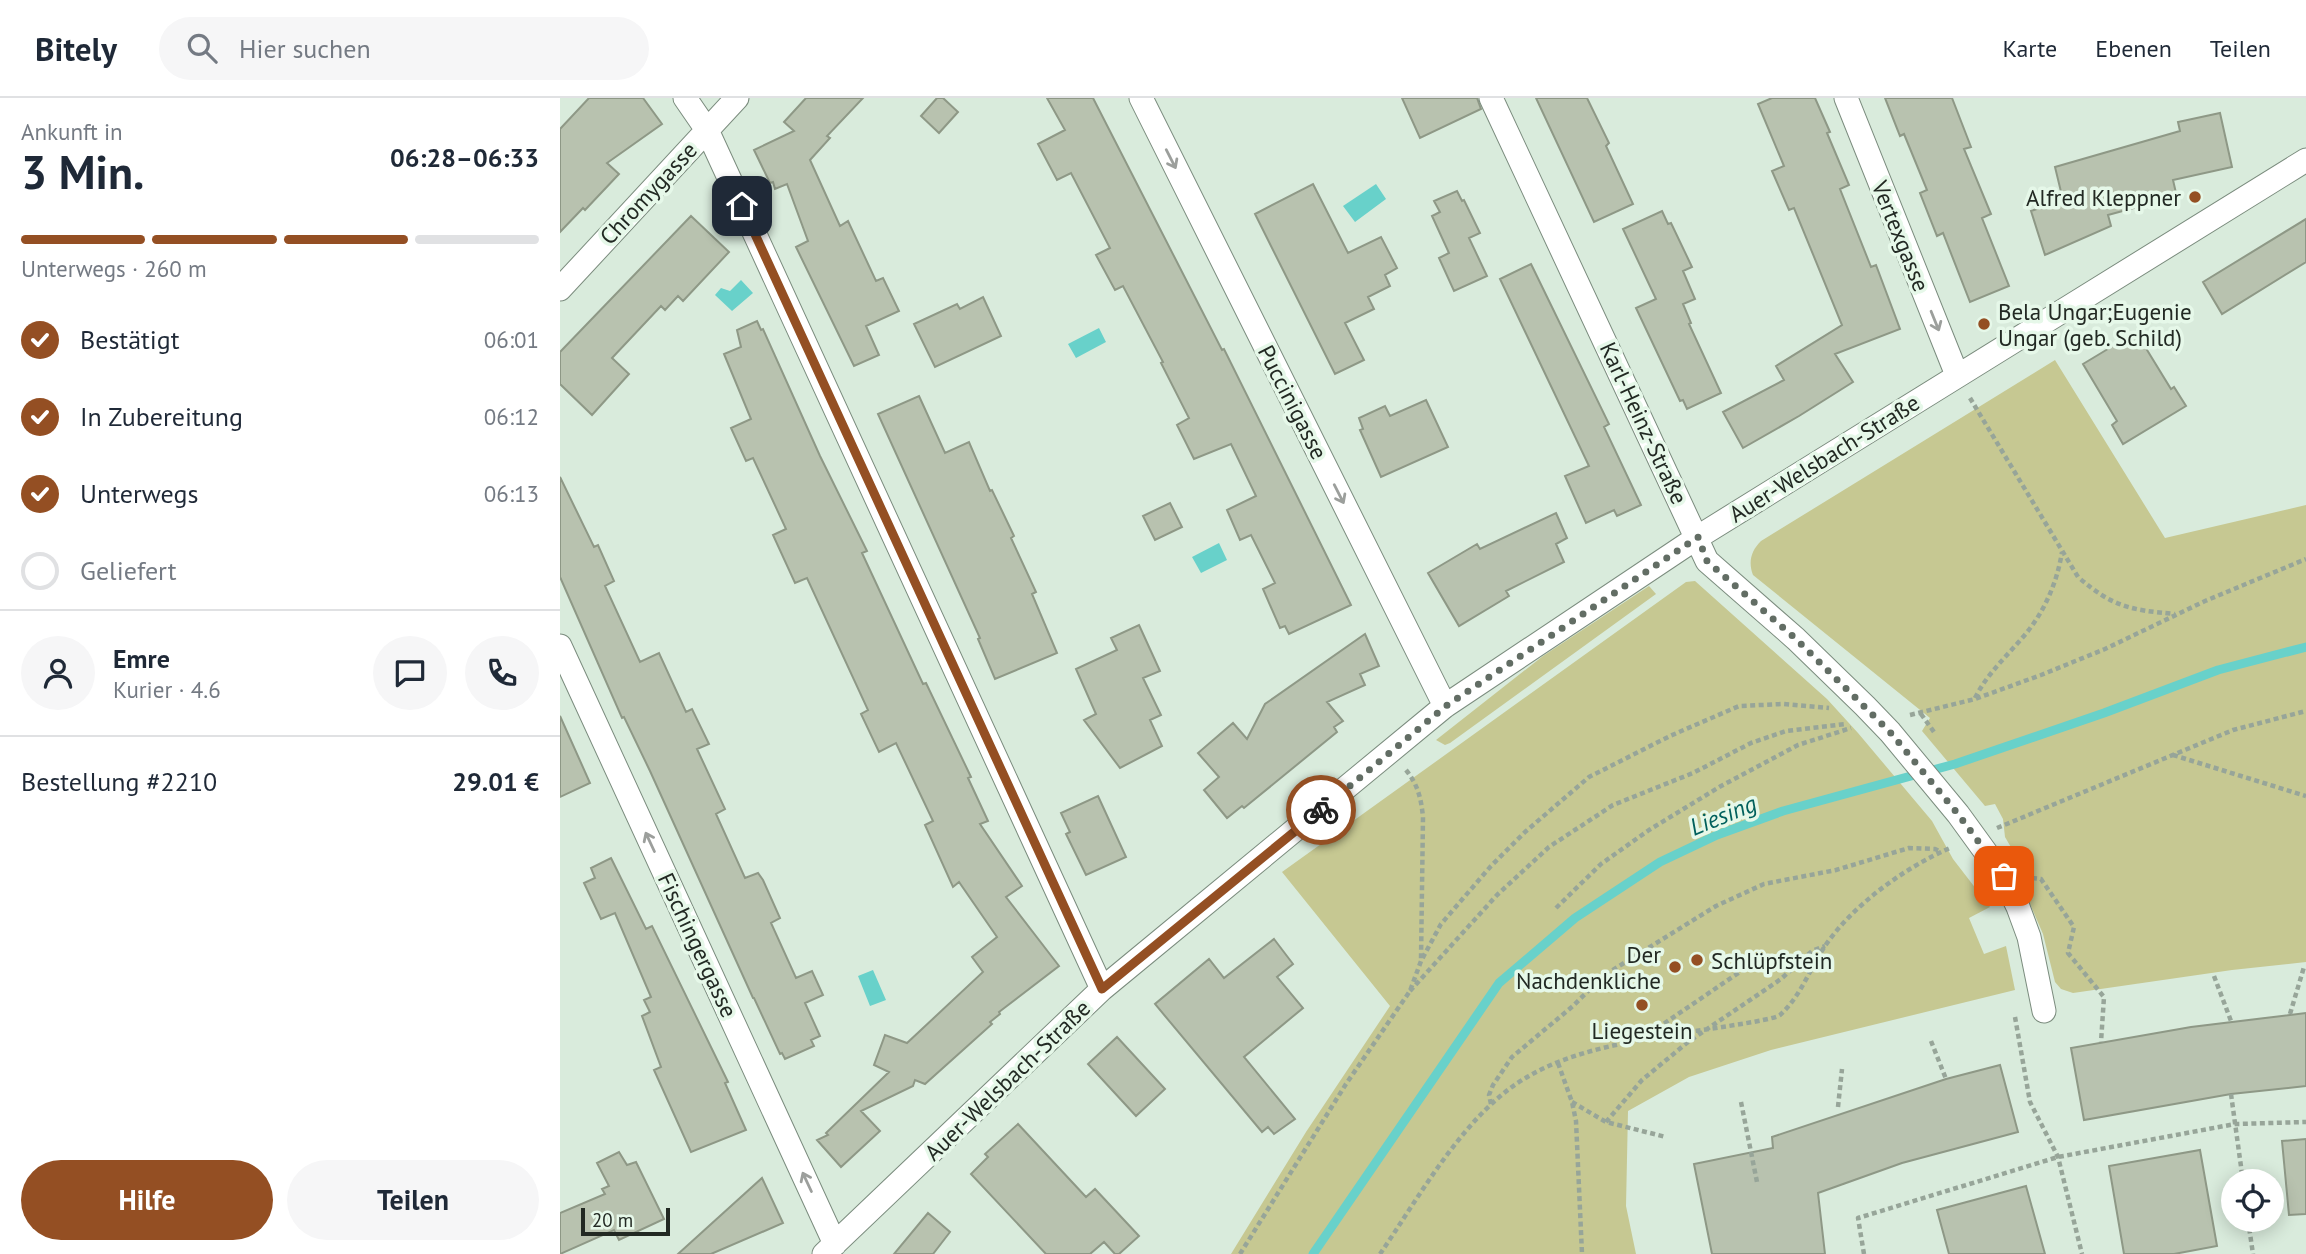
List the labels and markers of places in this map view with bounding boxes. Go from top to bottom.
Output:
pin [712,176,772,236]
place label: Alfred Kleppner [2026,183,2181,212]
marker: Alfred Kleppner [2187,189,2203,205]
place label: Bela Ungar;Eugenie Ungar (geb. Schild) [1998,297,2192,352]
marker: Bela Ungar;Eugenie Ungar (geb. Schild) [1976,316,1992,332]
pin [1974,846,2034,906]
place label: Der Nachdenkliche [1516,940,1661,995]
place label: Schlüpfstein [1711,946,1832,975]
marker: Schlüpfstein [1689,952,1705,968]
marker: Der Nachdenkliche [1667,959,1683,975]
marker: Liegestein [1634,997,1650,1013]
place label: Liegestein [1591,1016,1693,1045]

